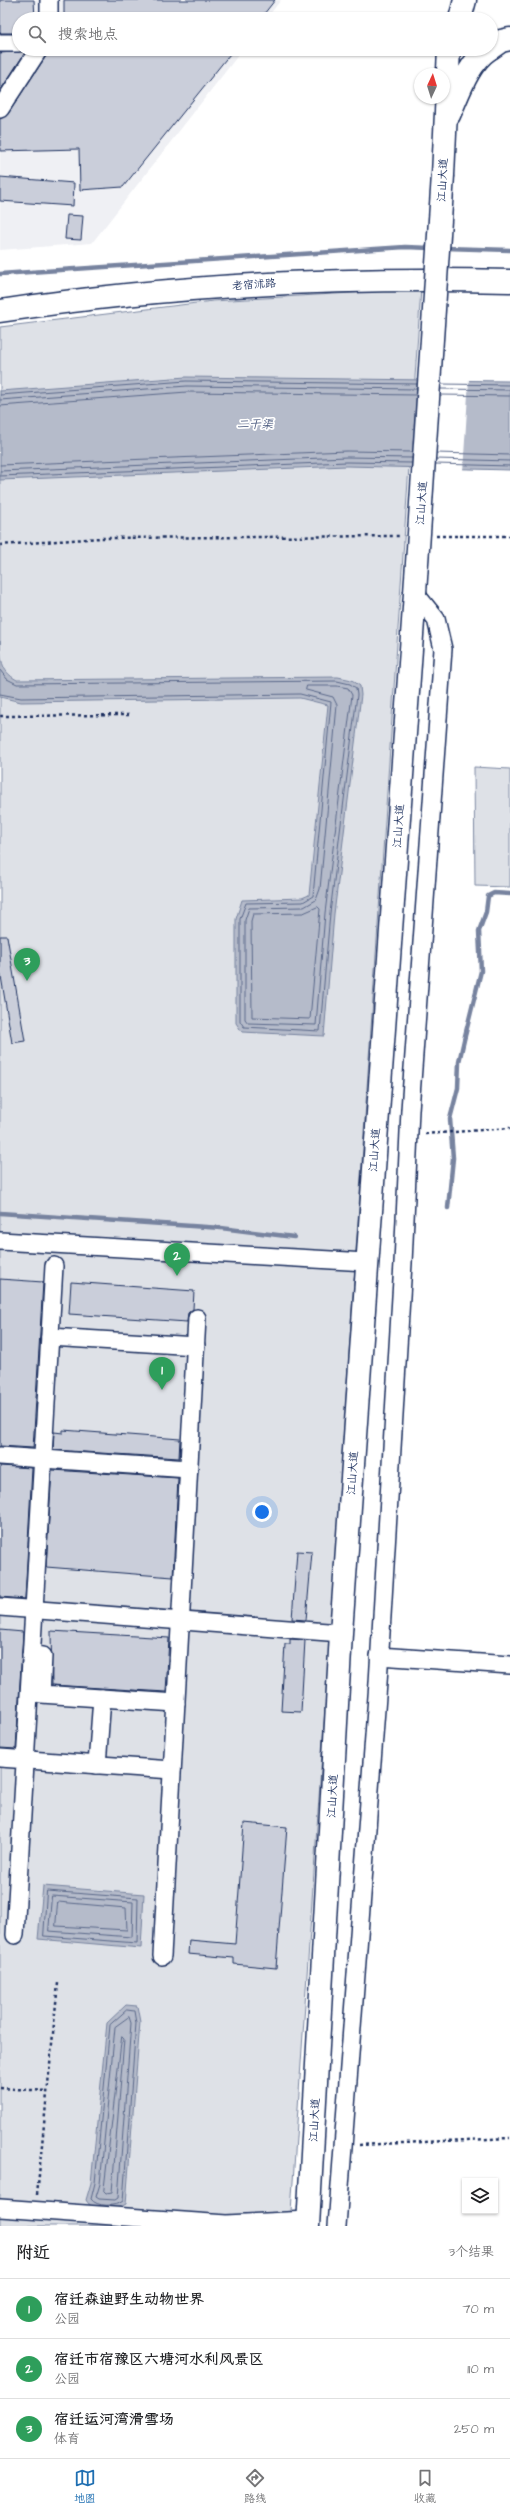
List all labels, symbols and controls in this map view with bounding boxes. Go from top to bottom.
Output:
search box [12,12,498,56]
icon: search [26,23,48,45]
text: 搜索地点 [58,24,118,45]
north arrow [414,68,450,104]
street label: 江山大道 [434,158,451,202]
street label: 老宿沭路 [232,275,277,294]
water label: 二干渠 [237,416,274,433]
street label: 江山大道 [412,481,431,526]
street label: 江山大道 [389,804,408,849]
pin: 3 [14,948,40,981]
street label: 江山大道 [365,1128,384,1173]
pin: 2 [164,1243,190,1276]
pin: 1 [149,1357,175,1390]
street label: 江山大道 [343,1451,362,1496]
your location [252,1502,272,1522]
street label: 江山大道 [324,1774,341,1818]
street label: 江山大道 [306,2098,323,2142]
map controls [462,2178,498,2214]
button: layers [462,2178,498,2214]
text: 附近 [16,2241,50,2265]
text: 3个结果 [448,2243,494,2261]
text: 宿迁森迪野生动物世界 [54,2289,204,2310]
text: 1 [28,2300,30,2318]
text: 70 m [462,2300,494,2318]
text: 公园 [54,2310,80,2328]
text: 宿迁市宿豫区六塘河水利风景区 [54,2349,264,2370]
text: 2 [25,2360,33,2378]
text: 110 m [467,2360,494,2378]
text: 公园 [54,2370,80,2388]
text: 宿迁运河湾滑雪场 [54,2409,174,2430]
text: 3 [26,2420,32,2438]
text: 250 m [454,2420,494,2438]
text: 体育 [54,2430,80,2448]
tab: 地图 [74,2467,96,2506]
tab: 路线 [244,2467,266,2506]
tab: 收藏 [414,2467,436,2506]

